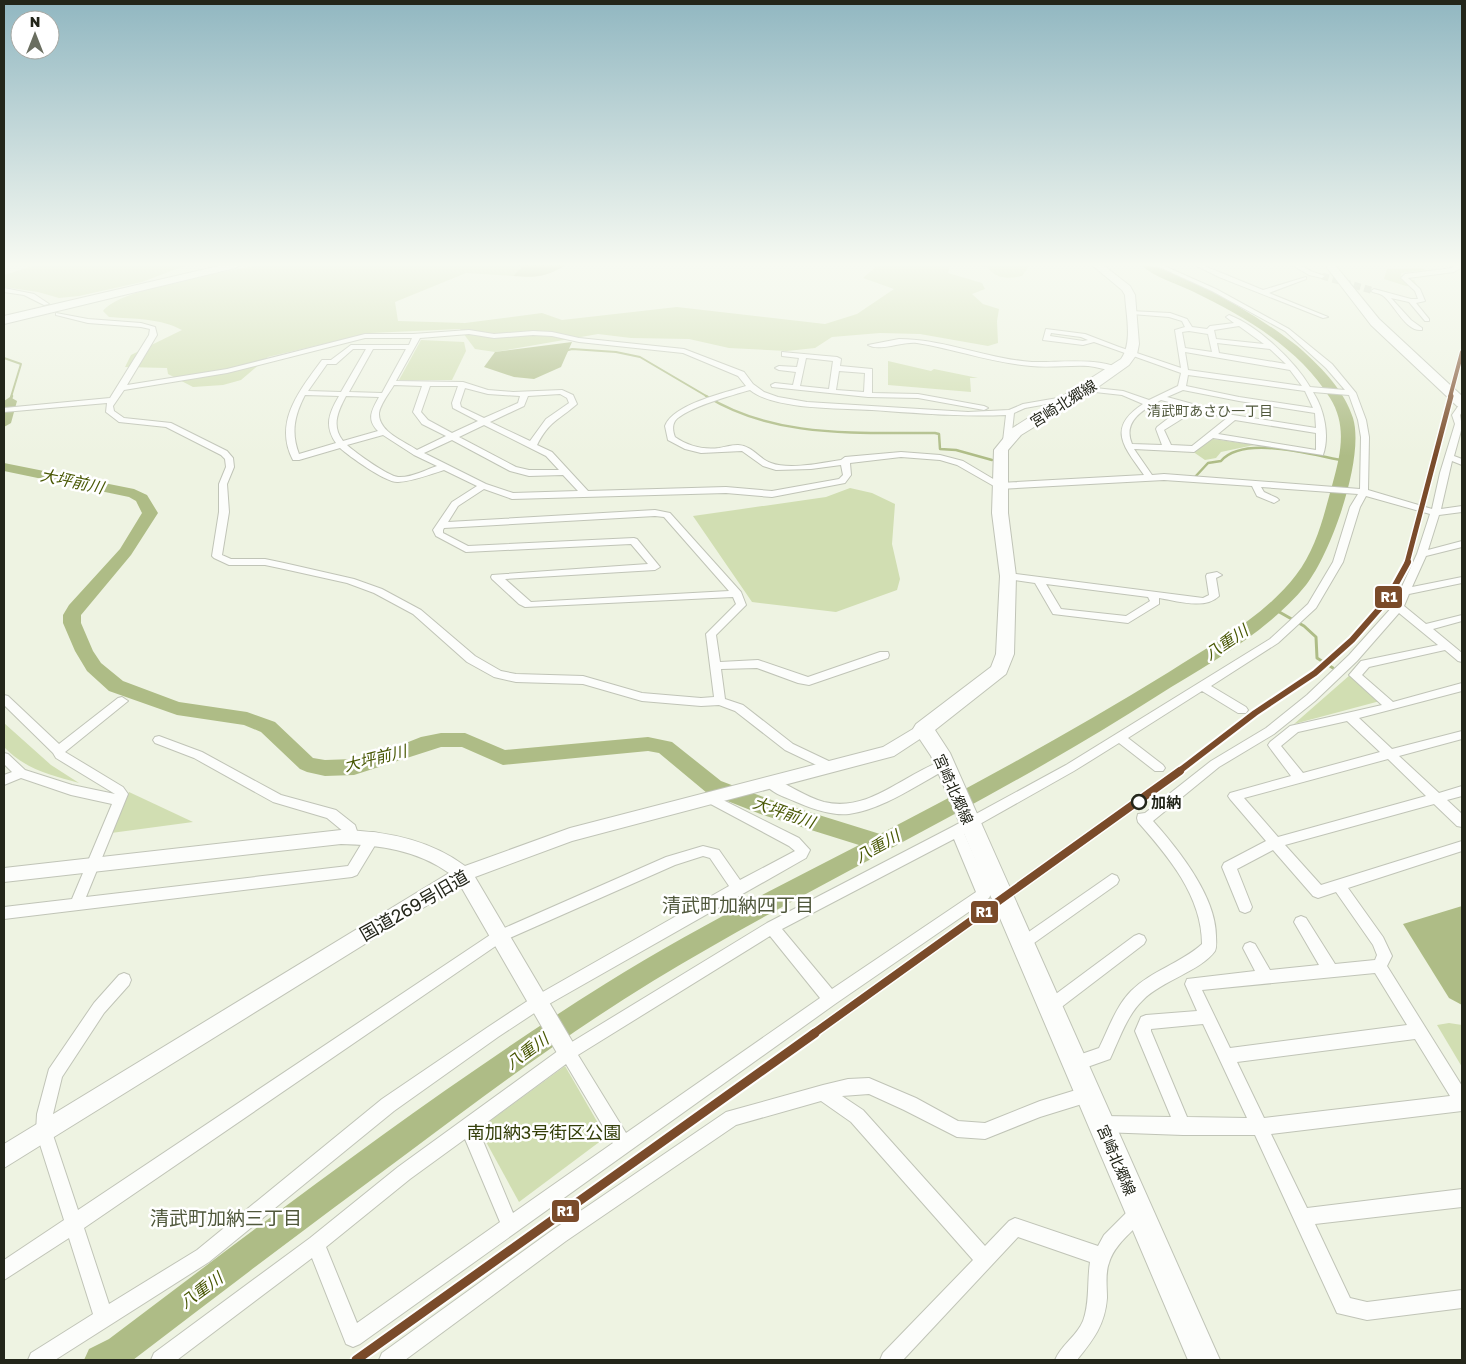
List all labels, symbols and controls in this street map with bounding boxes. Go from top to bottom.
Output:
north arrow [10,10,60,60]
text: N [30,13,40,30]
street label: 宮崎北郷線 [1026,375,1100,431]
district label: 清武町あさひ一丁目 [1147,402,1273,419]
water label: 大坪前川 [39,465,107,498]
line badge: R1 [1374,585,1403,609]
text: R1 [1381,588,1397,605]
water label: 八重川 [1201,619,1253,664]
water label: 大坪前川 [342,740,410,775]
street label: 宮崎北郷線 [931,751,977,827]
water label: 大坪前川 [750,792,819,833]
place label: 加納 [1151,793,1181,811]
marker: 加納 [1131,794,1147,810]
water label: 八重川 [851,825,905,866]
street label: 国道269号旧道 [356,865,472,945]
district label: 清武町加納四丁目 [662,893,814,916]
line badge: R1 [970,900,999,924]
text: R1 [976,903,992,920]
water label: 八重川 [502,1028,554,1073]
park label: 南加納3号街区公園 [467,1121,621,1143]
street label: 宮崎北郷線 [1094,1122,1140,1198]
line badge: R1 [551,1199,580,1223]
text: R1 [557,1202,573,1219]
district label: 清武町加納三丁目 [150,1206,302,1229]
water label: 八重川 [176,1267,228,1312]

